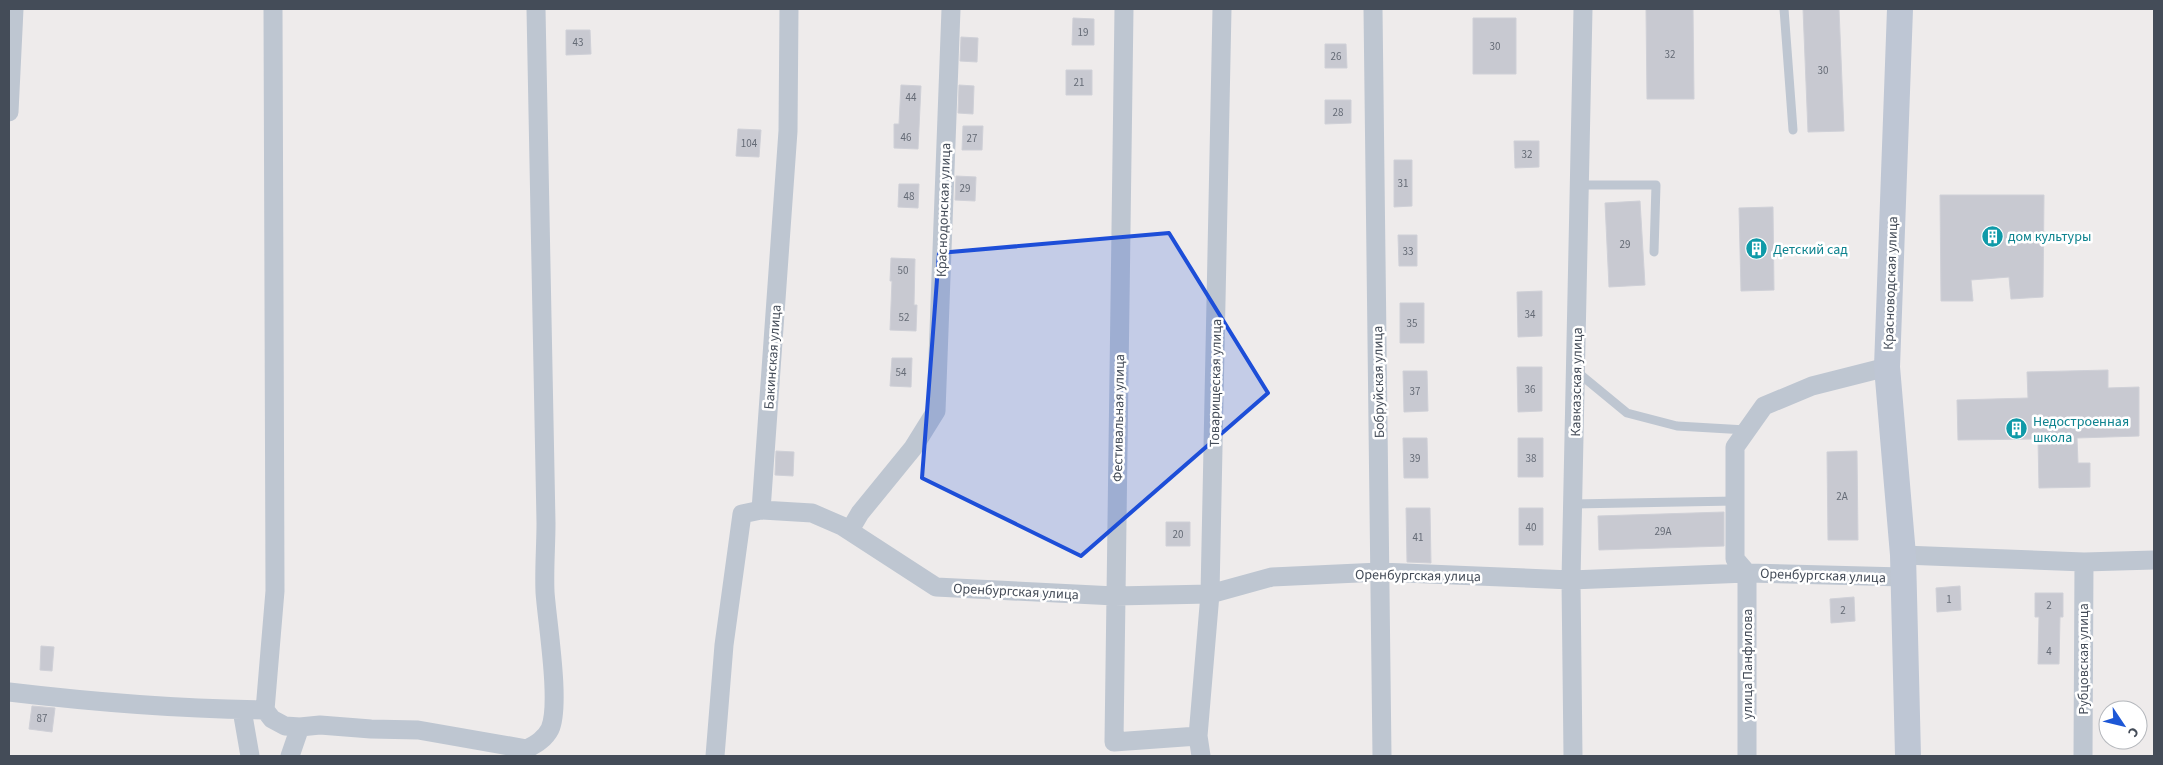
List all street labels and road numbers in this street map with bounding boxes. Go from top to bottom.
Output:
street label: Краснодонская улица [932,143,956,278]
street label: Красноводская улица [1879,216,1903,350]
street label: Бакинская улица [759,304,787,410]
street label: Товарищеская улица [1205,319,1227,447]
street label: Бобруйская улица [1368,326,1390,438]
street label: Кавказская улица [1566,327,1588,437]
street label: Фестивальная улица [1108,354,1130,482]
street label: Оренбургская улица [1760,564,1886,588]
street label: Оренбургская улица [1355,565,1481,587]
street label: Оренбургская улица [953,579,1079,605]
street label: Рубцовская улица [2074,603,2094,715]
street label: улица Панфилова [1738,609,1758,719]

